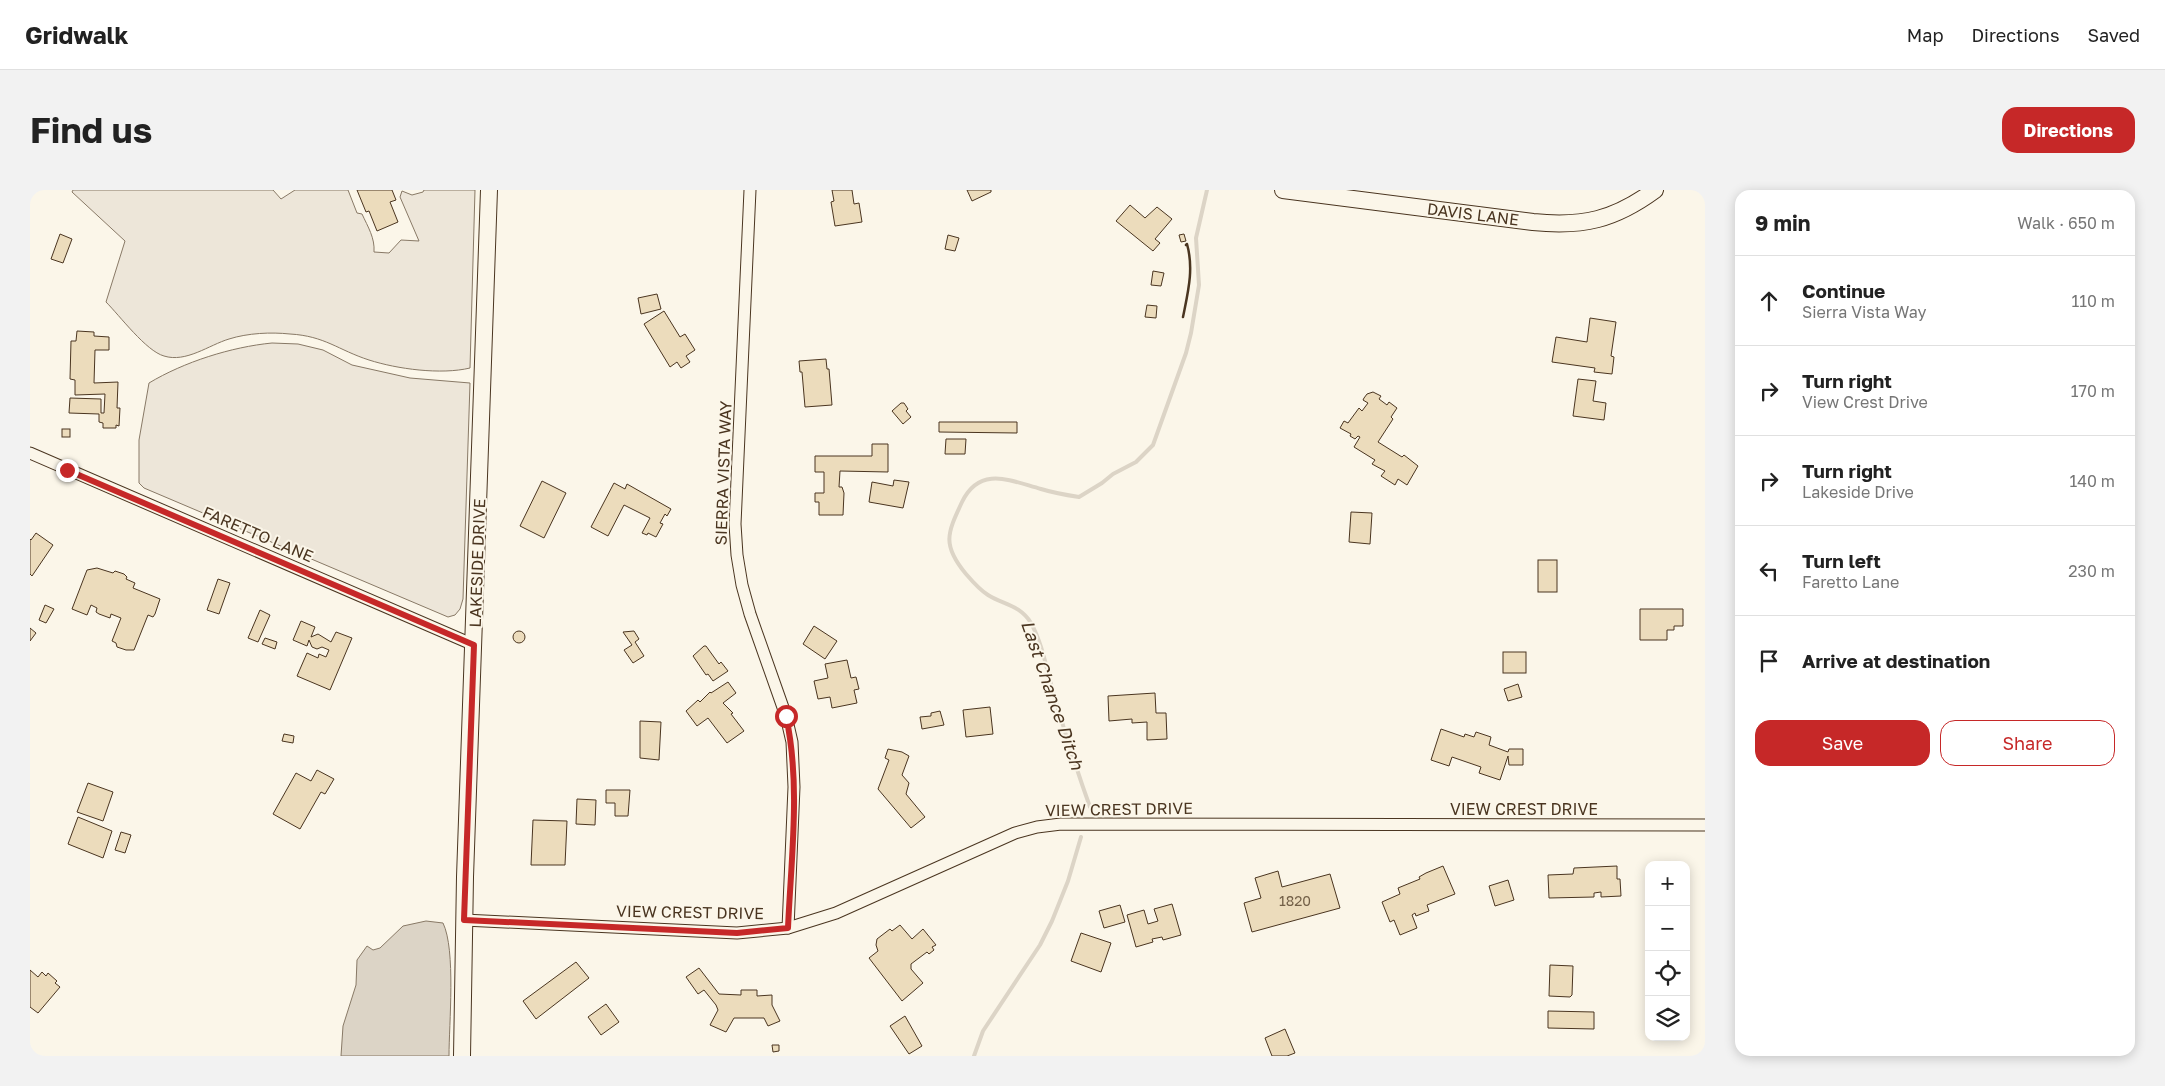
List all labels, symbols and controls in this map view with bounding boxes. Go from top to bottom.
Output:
text: Gridwalk [25,20,129,49]
text: Map [1907,24,1943,46]
text: Directions [1971,24,2059,46]
text: Saved [2087,24,2140,46]
button: Directions [2002,107,2135,153]
text: Find us [30,109,152,151]
street label: DAVIS LANE [1426,198,1520,230]
text: 9 min [1755,210,1810,236]
text: Walk · 650 m [2017,213,2115,233]
text: Continue [1802,279,1885,302]
icon: ahead [1755,287,1783,315]
text: 110 m [2071,291,2115,311]
text: Sierra Vista Way [1802,302,1927,322]
text: Turn right [1802,369,1892,392]
icon: right [1755,377,1783,405]
text: 170 m [2071,381,2115,401]
text: View Crest Drive [1802,392,1928,412]
street label: SIERRA VISTA WAY [710,400,736,546]
route end [56,459,79,482]
text: Turn right [1802,459,1892,482]
icon: right [1755,467,1783,495]
text: 140 m [2069,471,2115,491]
text: Lakeside Drive [1802,482,1914,502]
street label: LAKESIDE DRIVE [465,498,489,628]
street label: FARETTO LANE [200,502,316,566]
text: Turn left [1802,549,1881,572]
icon: left [1755,557,1783,585]
text: 230 m [2068,561,2115,581]
text: Faretto Lane [1802,572,1899,592]
water label: Last Chance Ditch [1017,617,1089,773]
icon: arrive [1755,647,1783,675]
text: Arrive at destination [1802,649,1990,672]
route start [775,705,798,728]
button: Save [1755,720,1930,766]
button: Share [1940,720,2115,766]
street label: VIEW CREST DRIVE [1045,798,1193,820]
street label: VIEW CREST DRIVE [1450,799,1598,819]
map controls [1645,861,1690,1041]
button: + [1645,861,1690,906]
house number: 1820 [1279,892,1311,909]
street label: VIEW CREST DRIVE [616,901,764,923]
button: − [1645,906,1690,951]
button: locate [1645,951,1690,996]
button: layers [1645,996,1690,1041]

